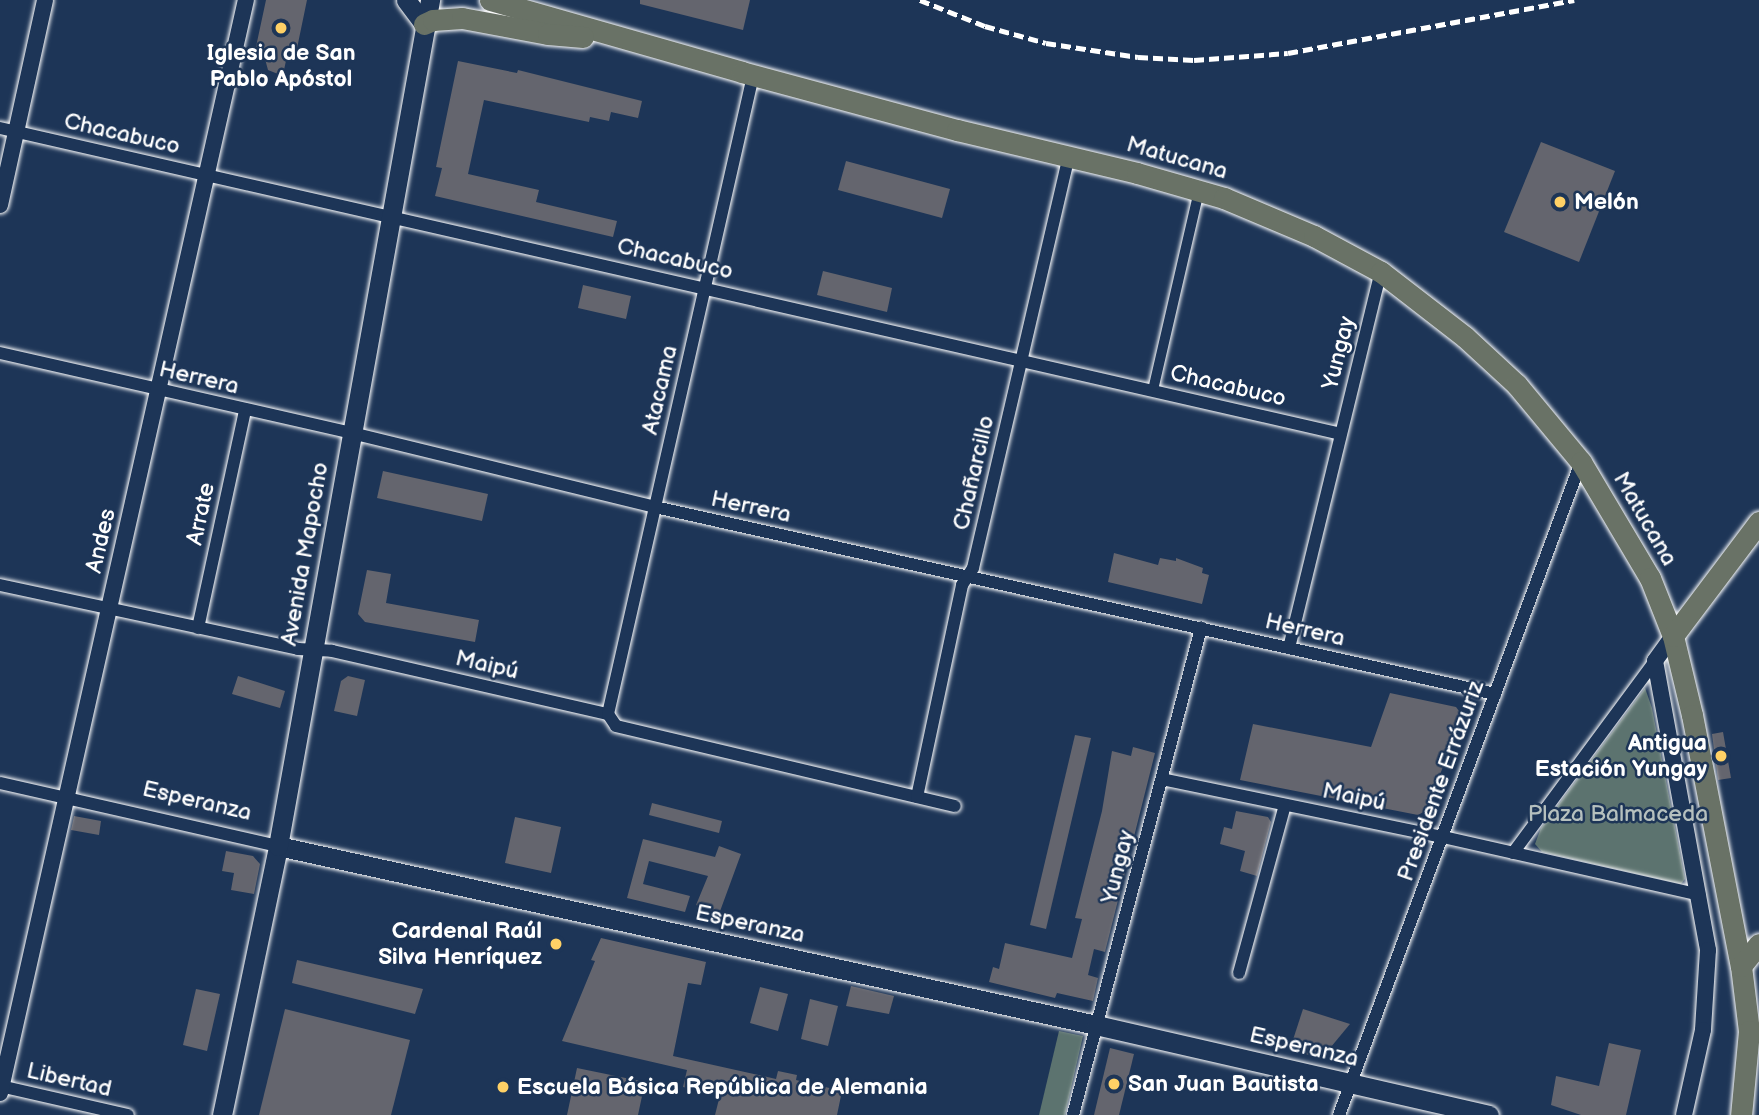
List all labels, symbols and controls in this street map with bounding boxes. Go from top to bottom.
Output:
marker: Iglesia de San Pablo Apóstol [273,20,289,36]
place label: Iglesia de San Pablo Apóstol [206,39,356,93]
street label: Chacabuco [61,107,183,161]
street label: Matucana [1123,130,1231,186]
place label: Melón [1574,188,1639,216]
marker: Melón [1552,194,1568,210]
street label: Chacabuco [614,232,736,286]
street label: Yungay [1317,313,1361,393]
street label: Atacama [636,343,684,437]
street label: Herrera [156,355,242,401]
street label: Chacabuco [1167,359,1289,413]
street label: Chañarcillo [947,413,1001,533]
street label: Avenida Mapocho [275,460,335,648]
street label: Matucana [1607,467,1683,571]
street label: Arrate [181,480,221,548]
street label: Herrera [708,485,794,529]
street label: Andes [80,506,122,576]
street label: Herrera [1262,607,1348,653]
street label: Maipú [453,644,521,686]
street label: Presidente Errázuriz [1392,677,1490,885]
place label: Antigua Estación Yungay [1535,729,1707,783]
marker: Antigua Estación Yungay [1713,748,1729,764]
street label: Esperanza [140,775,254,827]
street label: Maipú [1320,777,1388,817]
park label: Plaza Balmaceda [1528,800,1708,828]
street label: Yungay [1096,827,1140,907]
street label: Esperanza [693,899,807,949]
place label: Cardenal Raúl Silva Henríquez [378,917,542,971]
marker: Cardenal Raúl Silva Henríquez [548,936,564,952]
street label: Esperanza [1247,1021,1361,1073]
street label: Libertad [24,1057,114,1103]
place label: San Juan Bautista [1128,1070,1319,1098]
place label: Escuela Básica República de Alemania [517,1073,928,1101]
marker: San Juan Bautista [1106,1076,1122,1092]
marker: Escuela Básica República de Alemania [495,1079,511,1095]

